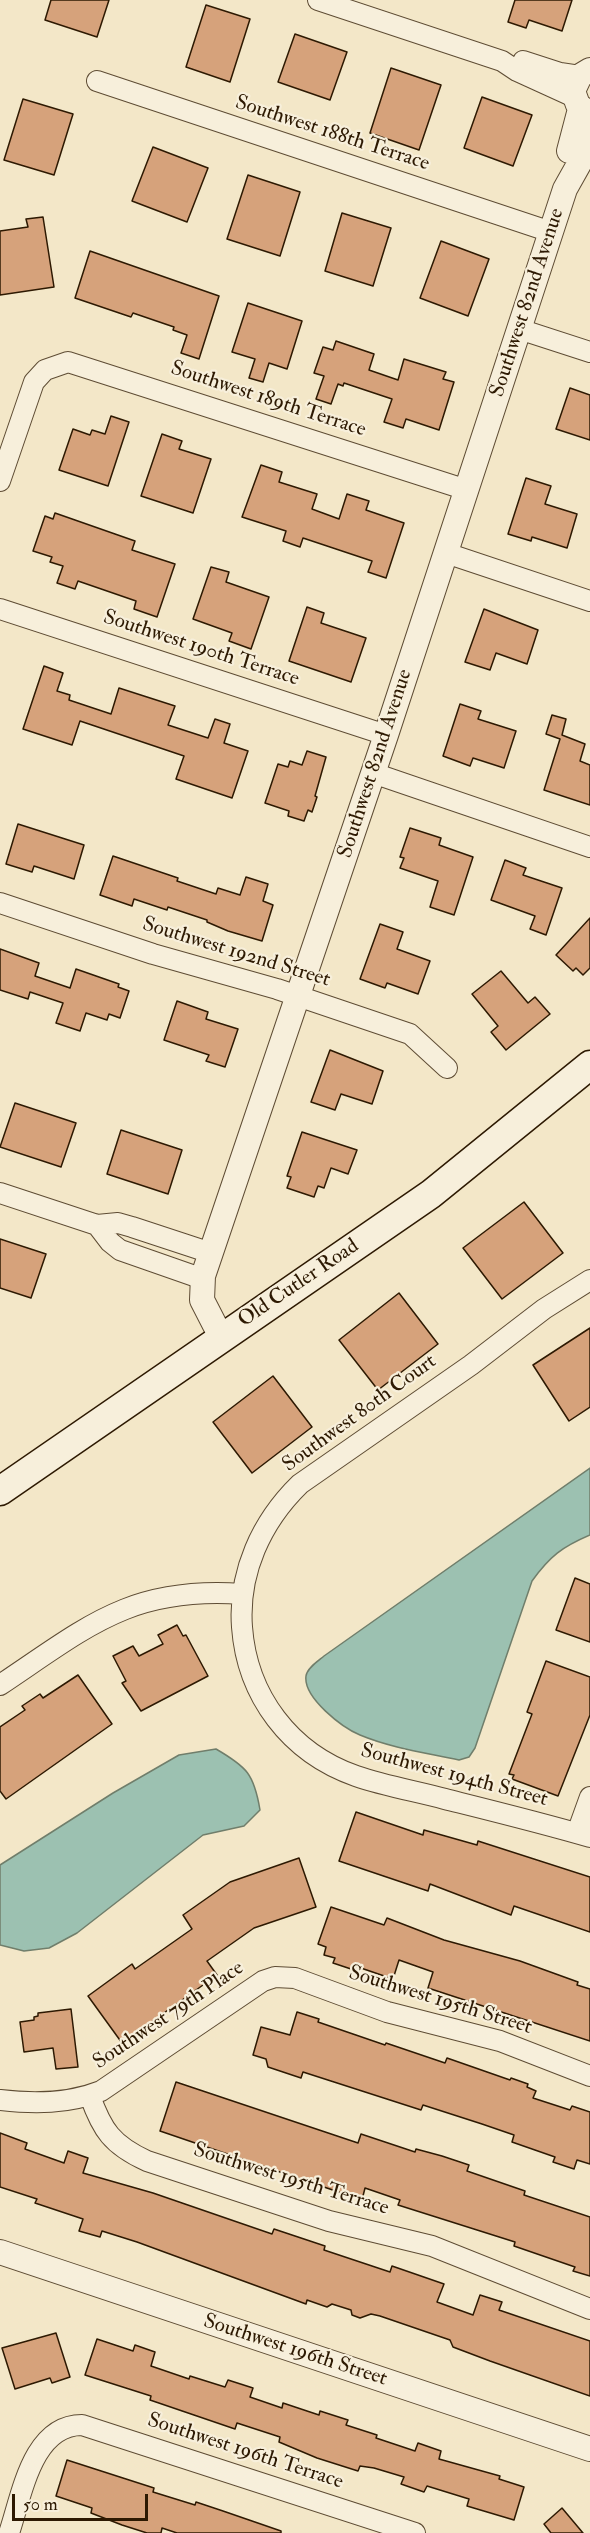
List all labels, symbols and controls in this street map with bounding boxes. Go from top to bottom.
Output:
street label: Southwest 188th Terrace [232,91,432,177]
street label: Southwest 82nd Avenue [486,205,570,401]
street label: Southwest 189th Terrace [167,357,369,443]
street label: Southwest 190th Terrace [100,605,302,693]
street label: Southwest 82nd Avenue [334,666,418,862]
street label: Southwest 192nd Street [139,912,333,994]
street label: Old Cutler Road [234,1234,364,1334]
street label: Southwest 80th Court [278,1350,442,1478]
street label: Southwest 194th Street [358,1739,550,1813]
street label: Southwest 79th Place [89,1956,249,2076]
street label: Southwest 195th Street [345,1961,535,2041]
street label: Southwest 195th Terrace [190,2138,392,2222]
street label: Southwest 196th Street [200,2309,390,2393]
street label: Southwest 196th Terrace [144,2408,346,2496]
scale bar [15,2482,152,2520]
text: 50 m [23,2493,58,2516]

